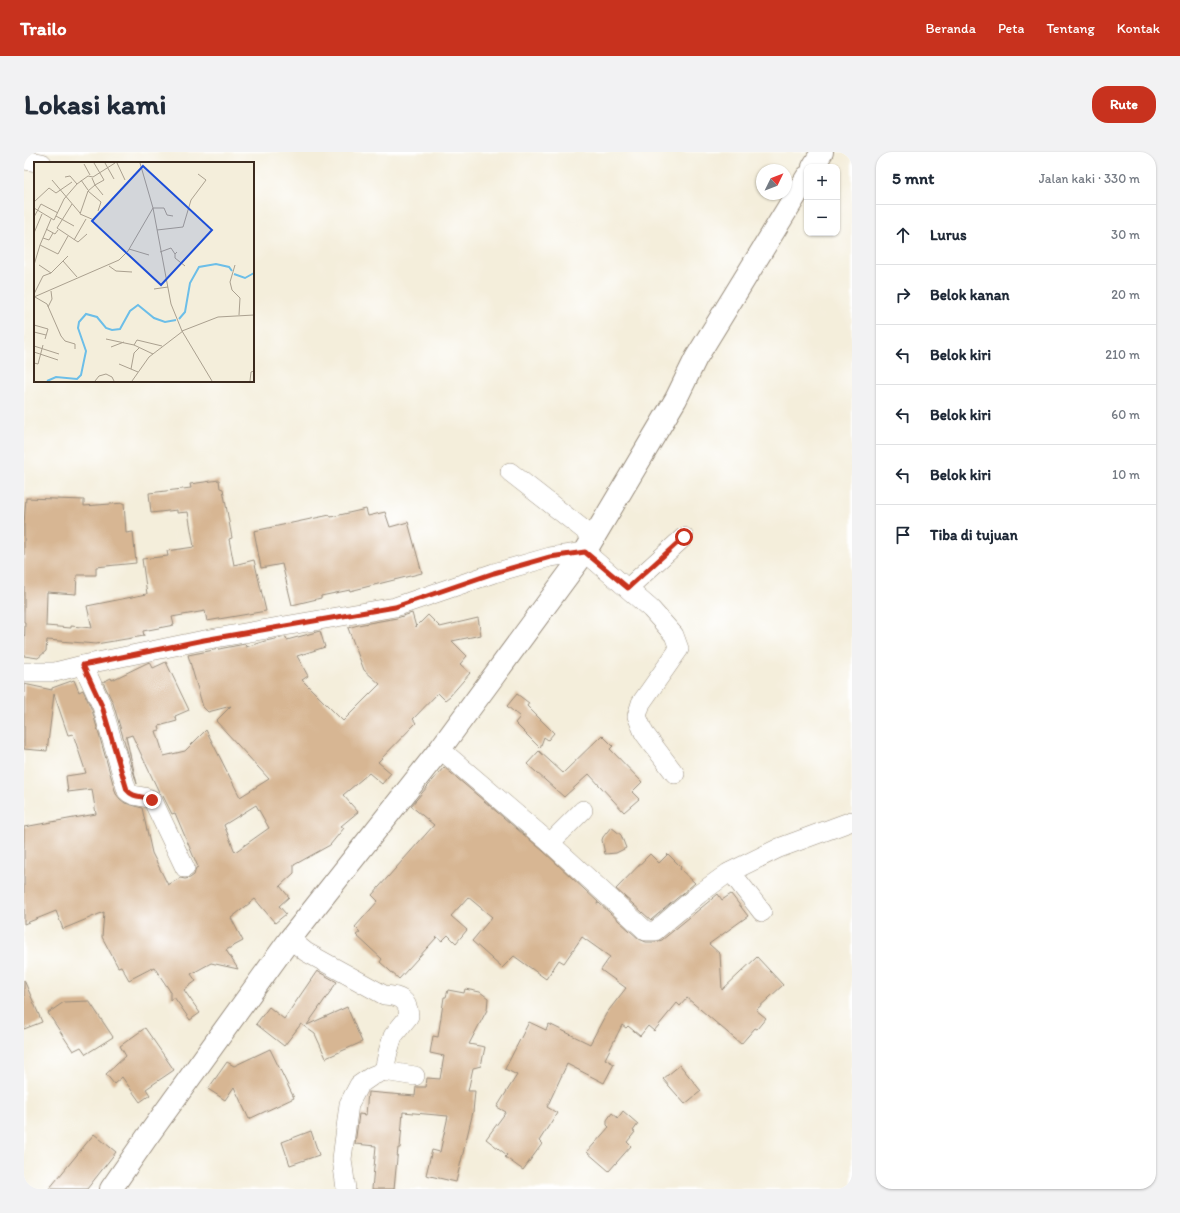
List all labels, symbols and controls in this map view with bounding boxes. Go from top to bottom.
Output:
text: Trailo [20,17,67,40]
text: Beranda [925,20,976,37]
text: Peta [998,20,1024,37]
text: Tentang [1046,20,1095,37]
text: Kontak [1117,20,1160,37]
button: Rute [1092,86,1156,123]
text: Lokasi kami [24,87,166,121]
inset map [34,162,254,382]
north arrow [756,164,792,200]
map controls [804,164,840,236]
button: + [804,164,840,200]
text: 5 mnt [892,168,935,188]
text: Jalan kaki · 330 m [1039,171,1140,186]
button: − [804,200,840,236]
icon: ahead [892,224,914,246]
text: Lurus [930,226,967,244]
text: 30 m [1111,227,1140,242]
icon: right [892,284,914,306]
text: Belok kanan [930,286,1010,304]
text: 20 m [1111,287,1140,302]
icon: left [892,344,914,366]
text: Belok kiri [930,346,991,364]
text: 210 m [1105,347,1140,362]
icon: left [892,404,914,426]
text: Belok kiri [930,406,991,424]
text: 60 m [1111,407,1140,422]
icon: left [892,464,914,486]
text: Belok kiri [930,466,991,484]
text: 10 m [1112,467,1140,482]
icon: arrive [892,524,914,546]
text: Tiba di tujuan [930,526,1018,544]
route start [675,528,693,546]
route end [143,791,161,809]

